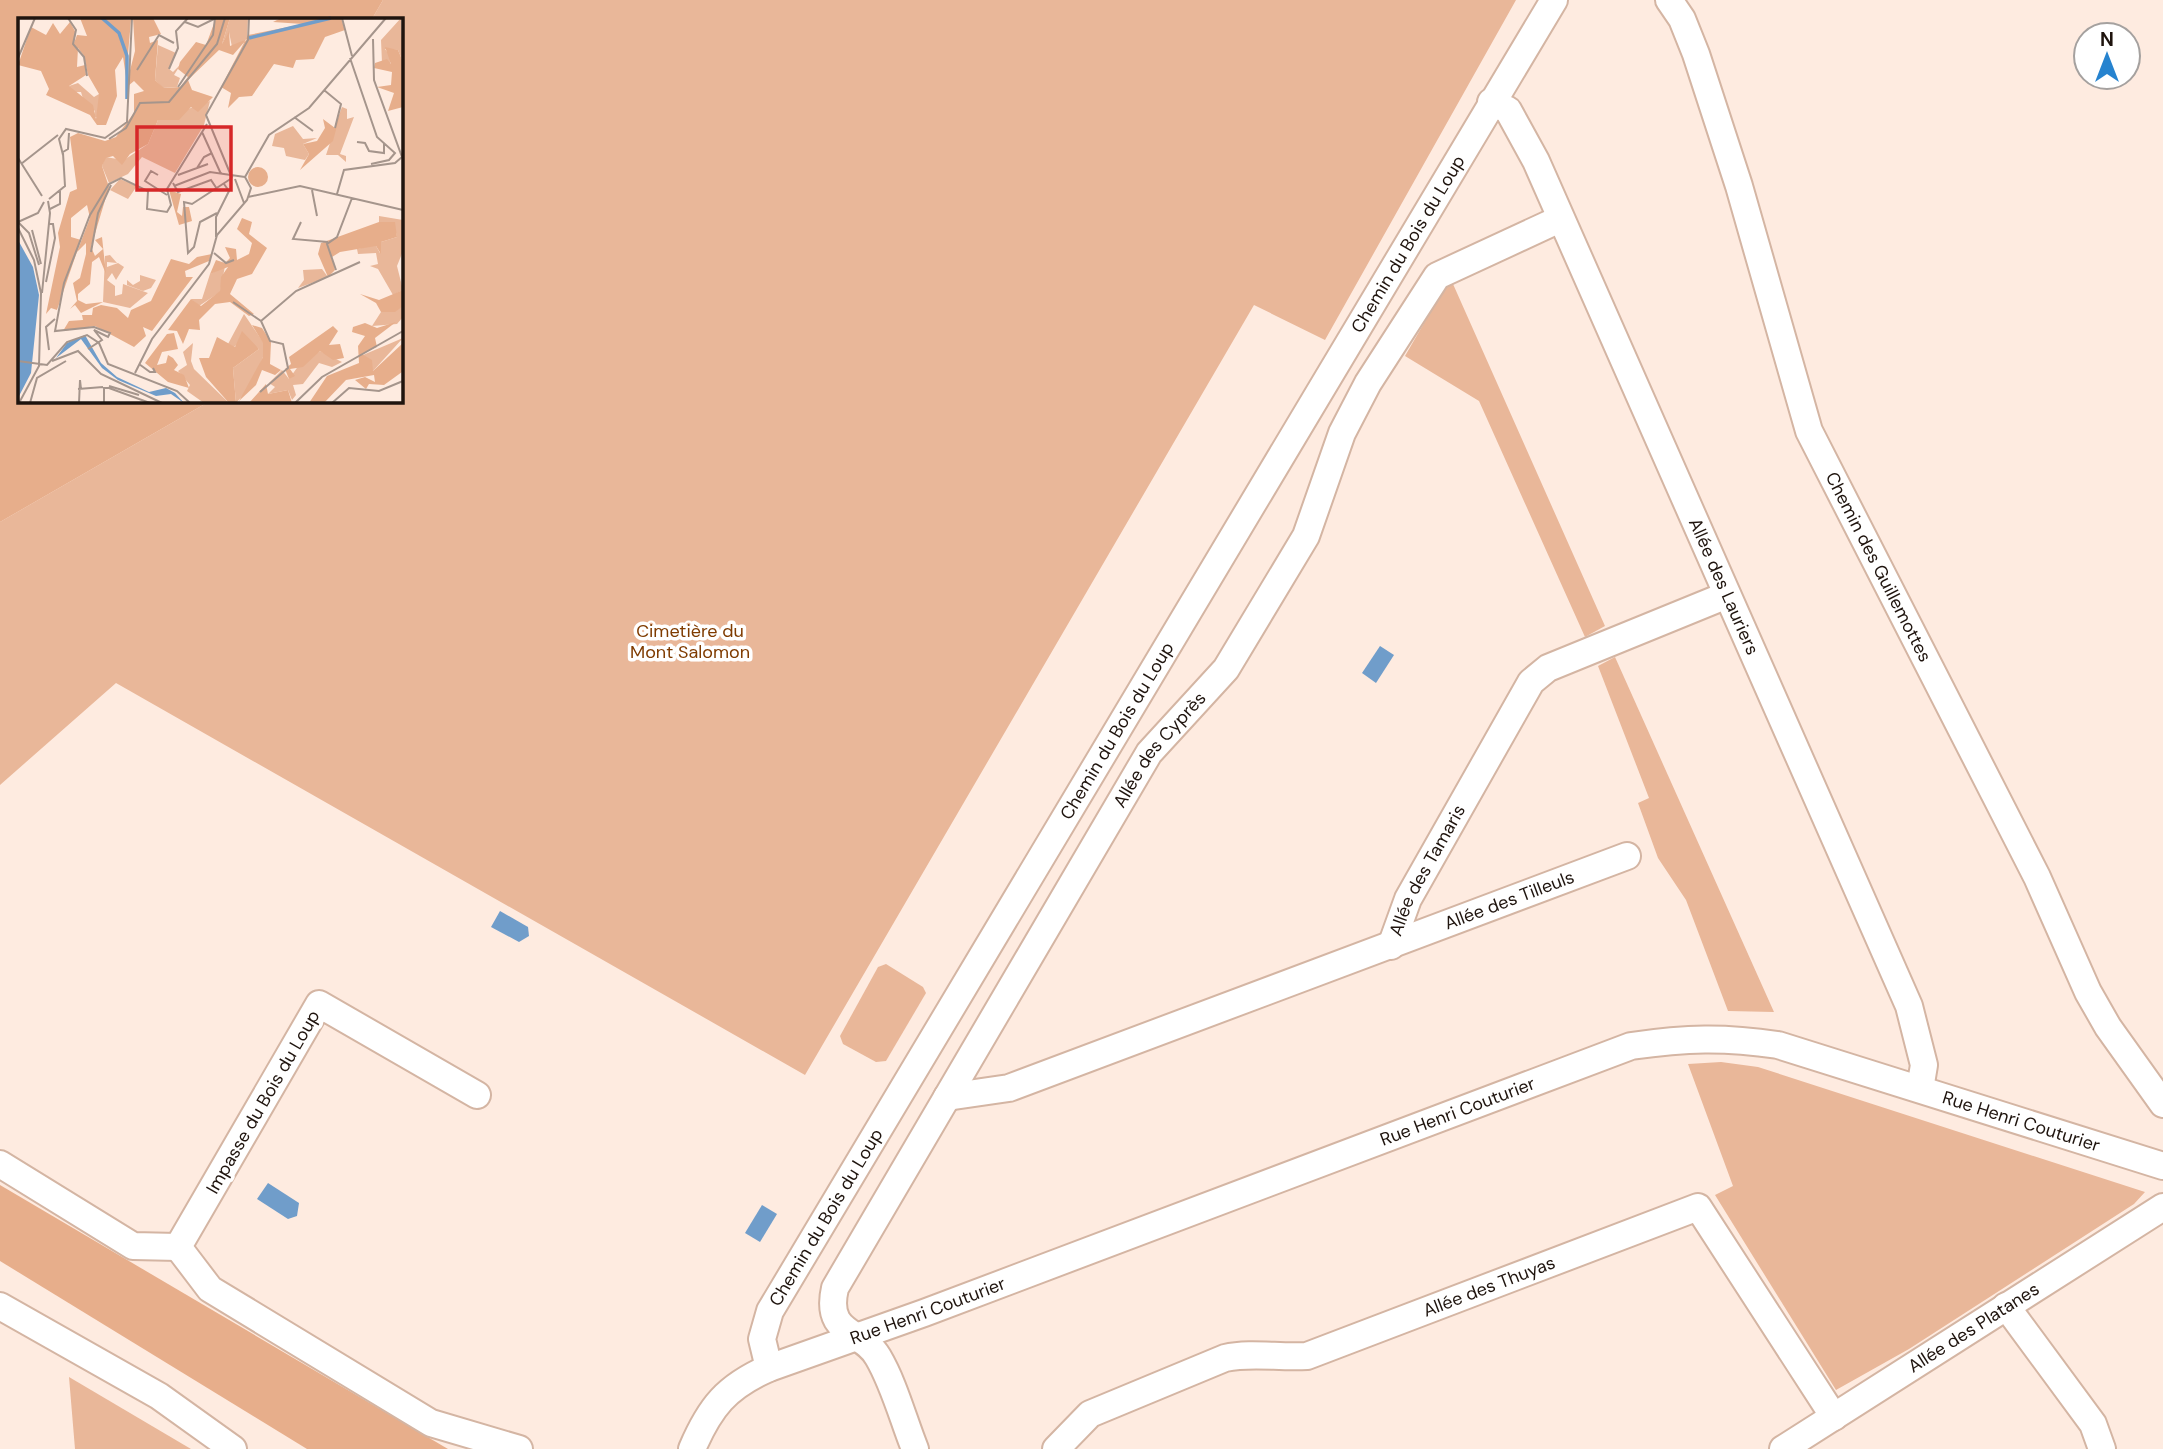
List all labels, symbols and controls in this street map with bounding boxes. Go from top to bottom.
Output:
inset map [18,18,402,402]
north arrow [2072,21,2142,91]
text: N [2100,27,2114,52]
street label: Chemin du Bois du Loup [1346,151,1470,337]
street label: Chemin des Guillemottes [1820,468,1937,666]
street label: Allée des Lauriers [1683,514,1764,659]
park label: Cimetière du Mont Salomon [630,619,750,664]
street label: Chemin du Bois du Loup [1055,638,1179,824]
street label: Allée des Cyprès [1108,687,1211,812]
street label: Allée des Tamaris [1384,800,1471,939]
street label: Allée des Tilleuls [1441,865,1577,935]
street label: Impasse du Bois du Loup [201,1006,325,1198]
street label: Rue Henri Couturier [1377,1071,1539,1152]
street label: Rue Henri Couturier [1939,1085,2103,1158]
street label: Chemin du Bois du Loup [764,1124,888,1311]
street label: Allée des Thuyas [1420,1251,1559,1323]
street label: Rue Henri Couturier [847,1271,1009,1350]
street label: Allée des Platanes [1903,1277,2044,1378]

